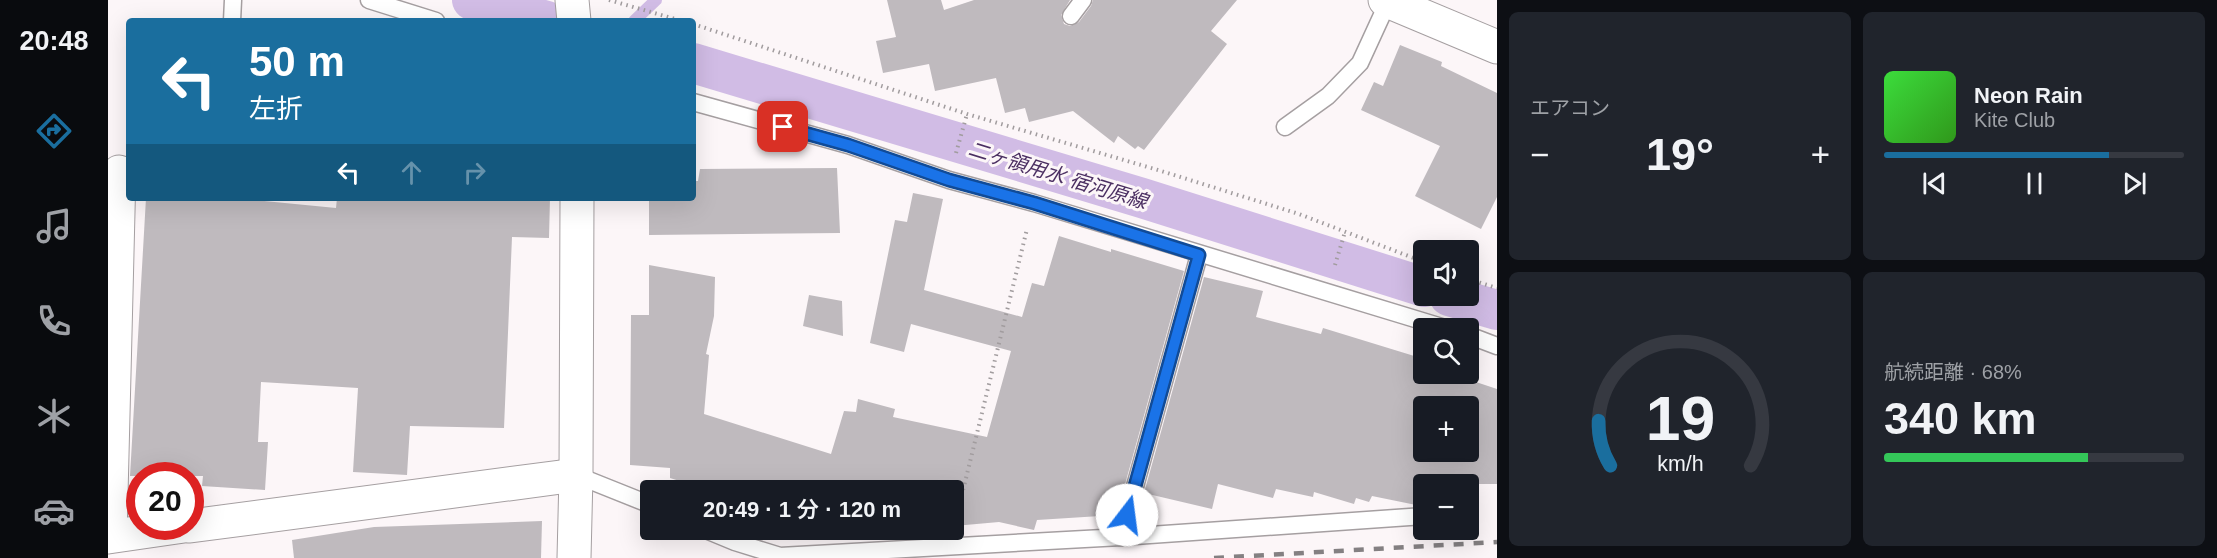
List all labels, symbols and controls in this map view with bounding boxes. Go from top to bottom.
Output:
text: 20:48 [19,26,89,56]
text: 50 m [249,38,345,85]
icon: left [150,42,228,120]
text: Neon Rain [1974,83,2083,108]
text: 左折 [249,94,303,124]
text: エアコン [1530,97,1610,119]
pin [757,101,808,152]
text: Kite Club [1974,109,2055,131]
icon: directions [33,110,75,152]
icon: arrive [766,110,799,143]
text: 19° [1646,129,1714,180]
text: − [1530,136,1549,173]
text: + [1811,136,1830,173]
water label: 二ヶ領用水 宿河原線 [966,137,1153,214]
icon: left [332,156,365,189]
icon: ahead [395,156,428,189]
icon: right [458,156,491,189]
icon: previous [1918,167,1951,200]
icon: pause [2018,167,2051,200]
icon: next [2118,167,2151,200]
icon: music [33,205,75,247]
map controls [1413,240,1479,540]
button: sound [1413,240,1479,306]
icon: phone [33,300,75,342]
button: search [1413,318,1479,384]
text: 航続距離 · 68% [1884,361,2022,383]
text: 19 [1645,384,1715,453]
text: 340 km [1884,393,2037,444]
icon: climate [33,395,75,437]
button: + [1413,396,1479,462]
text: km/h [1657,452,1703,476]
speed limit sign: 20 [126,462,204,540]
button: − [1413,474,1479,540]
position arrow [1095,483,1159,547]
icon: car [33,490,75,532]
text: 20:49 · 1 分 · 120 m [703,497,901,522]

